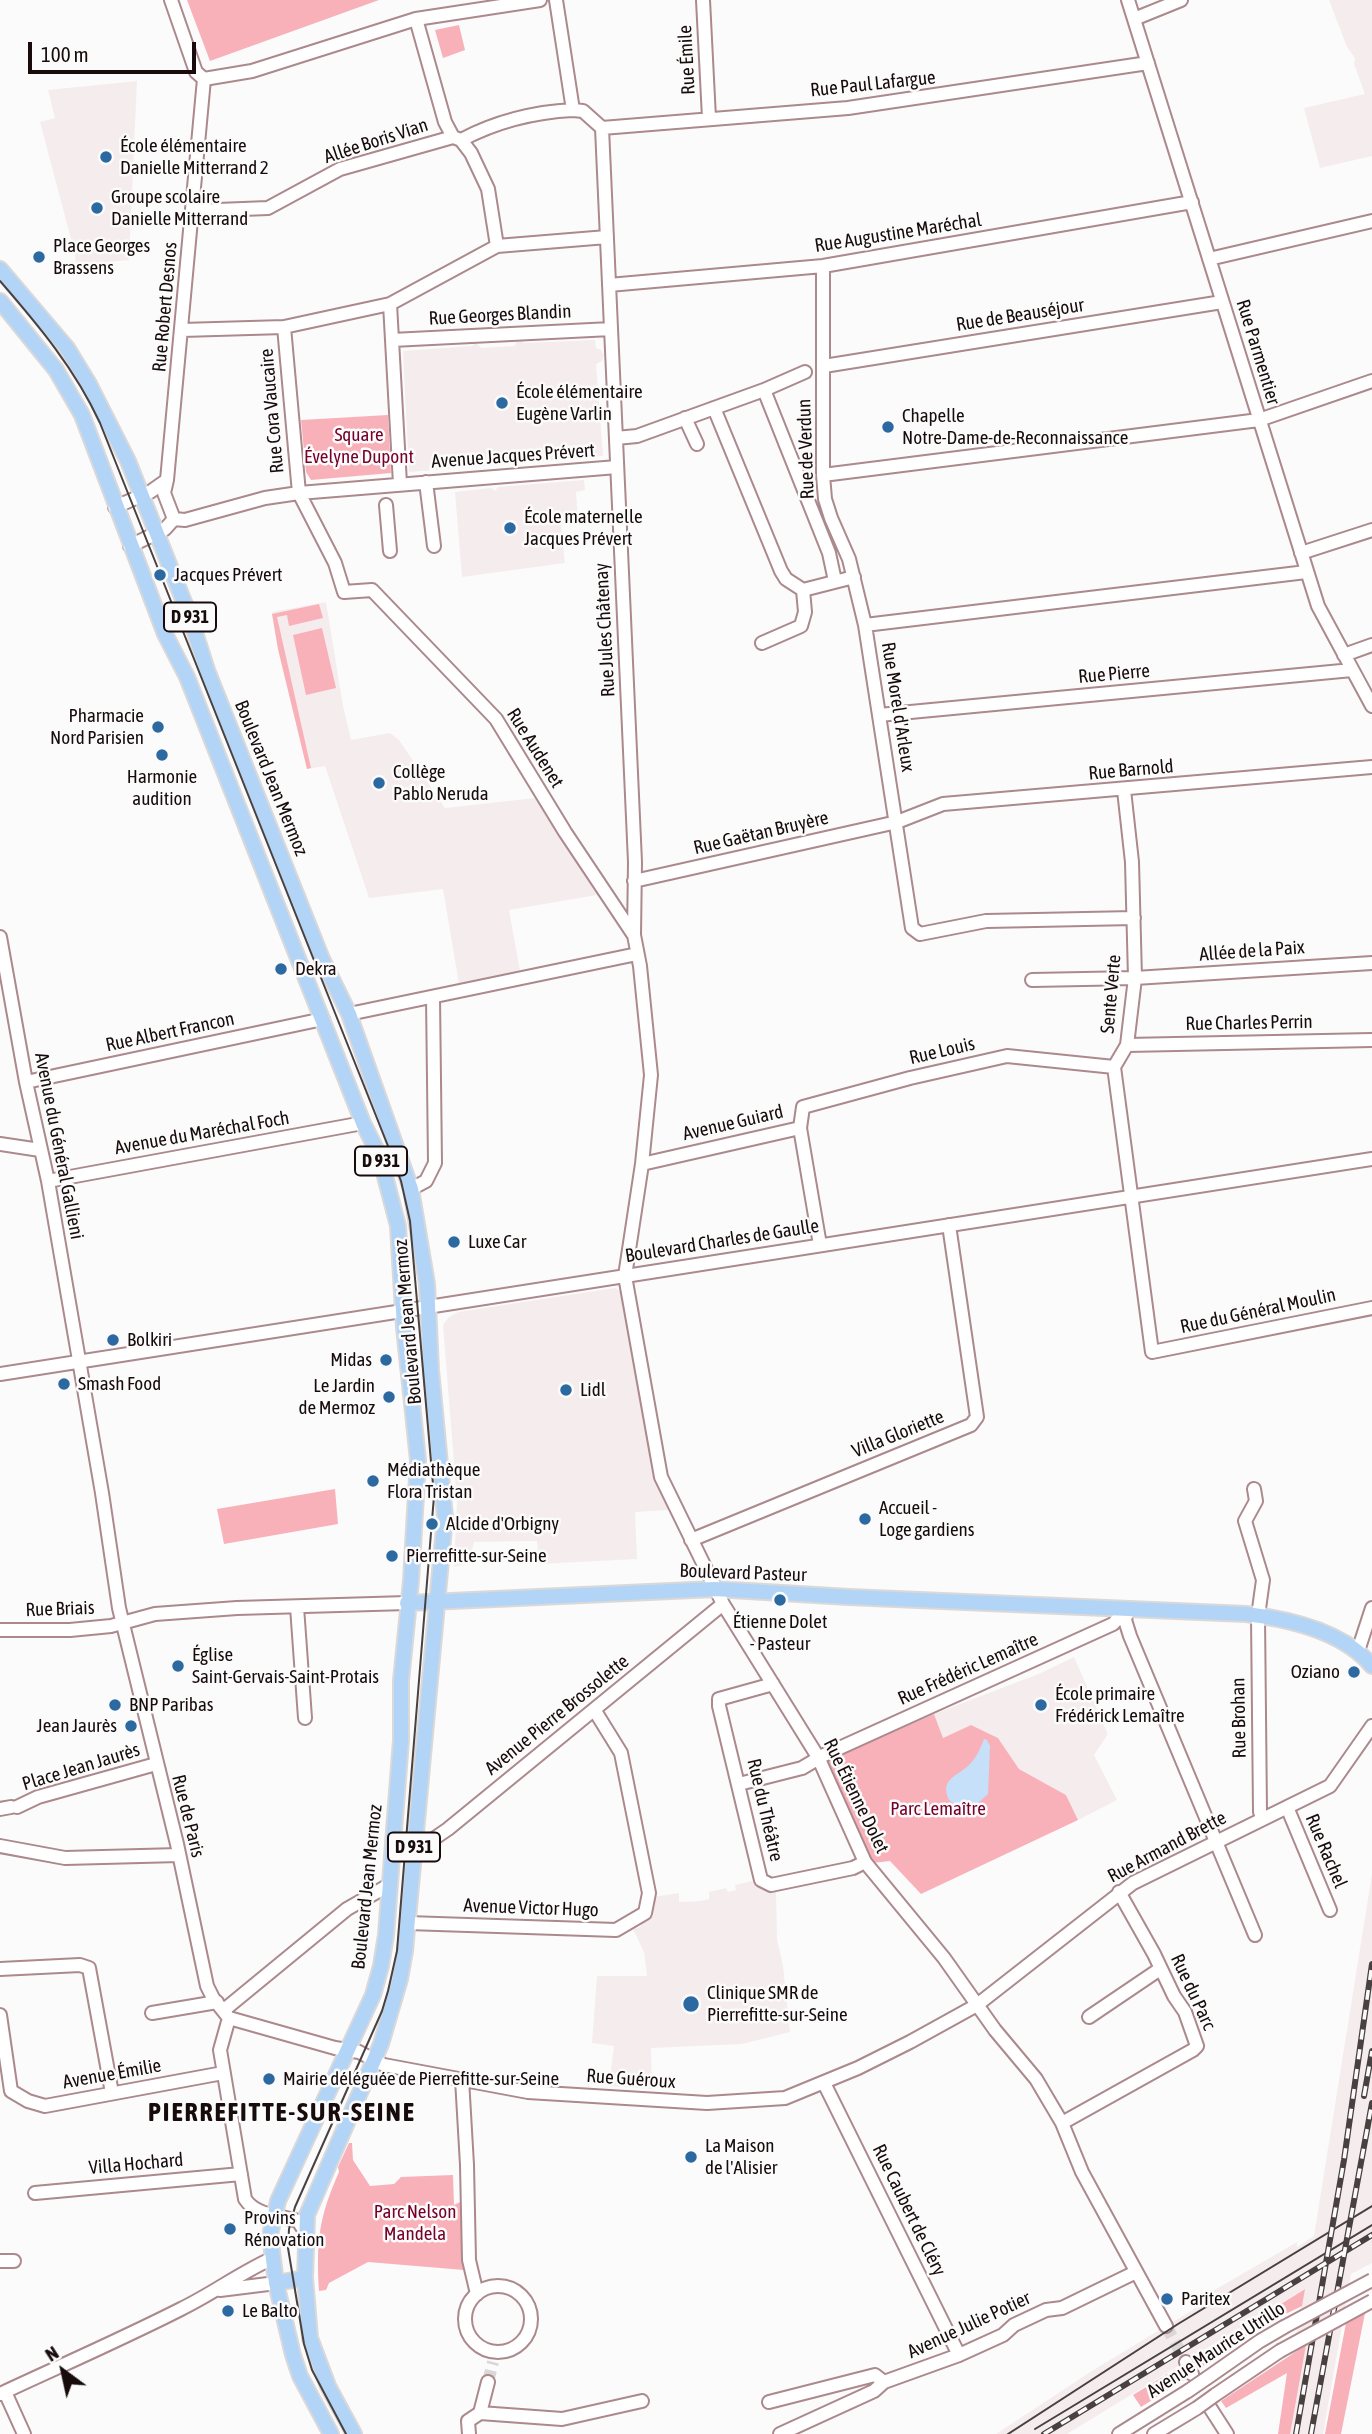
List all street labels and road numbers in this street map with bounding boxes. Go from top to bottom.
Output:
street label: Rue Émile [674,25,700,95]
street label: Rue Paul Lafargue [809,66,937,102]
street label: Allée Boris Vian [321,113,431,169]
street label: Rue Augustine Maréchal [813,209,983,257]
street label: Rue Robert Desnos [148,241,182,373]
street label: Rue de Beauséjour [954,294,1086,336]
street label: Rue Parmentier [1231,297,1285,407]
street label: Rue Georges Blandin [428,300,572,330]
street label: Rue Cora Vaucaire [255,348,289,474]
street label: Rue de Verdun [793,398,819,500]
street label: Avenue Jacques Prévert [431,439,595,473]
street label: Rue Jules Châtenay [590,562,620,698]
road number: D 931 [164,602,216,632]
street label: Rue Morel d'Arleux [877,641,919,773]
street label: Rue Pierre [1077,660,1151,688]
street label: Boulevard Jean Mermoz [229,697,313,859]
street label: Rue Audenet [502,704,568,792]
street label: Rue Barnold [1087,755,1175,785]
street label: Rue Gaëtan Bruyère [691,806,831,860]
street label: Allée de la Paix [1199,936,1305,966]
street label: Sente Verte [1096,954,1126,1034]
street label: Rue Albert Francon [104,1007,236,1057]
street label: Rue Charles Perrin [1185,1010,1313,1036]
street label: Rue Louis [907,1032,977,1070]
street label: Avenue du Général Gallieni [30,1051,88,1241]
street label: Avenue Guiard [681,1100,785,1146]
street label: Avenue du Maréchal Foch [113,1106,291,1160]
road number: D 931 [355,1146,407,1176]
street label: Boulevard Charles de Gaulle [623,1214,821,1268]
street label: Boulevard Jean Mermoz [389,1238,427,1406]
street label: Rue du Général Moulin [1178,1283,1338,1339]
street label: Villa Gloriette [849,1405,947,1463]
street label: Boulevard Pasteur [679,1559,807,1587]
street label: Rue Briais [25,1596,95,1622]
street label: Rue Frédéric Lemaître [894,1628,1042,1710]
street label: Avenue Pierre Brossolette [481,1650,633,1780]
street label: Rue Brohan [1227,1677,1251,1759]
street label: Rue Étienne Dolet [818,1735,894,1857]
street label: Place Jean Jaurès [19,1738,143,1796]
street label: Rue du Théâtre [742,1756,788,1864]
street label: Rue de Paris [167,1772,209,1860]
street label: Boulevard Jean Mermoz [347,1803,387,1971]
street label: Rue Armand Brette [1104,1806,1230,1888]
street label: Rue Rachel [1300,1811,1352,1891]
road number: D 931 [388,1832,440,1861]
street label: Avenue Victor Hugo [463,1894,599,1922]
street label: Rue du Parc [1166,1950,1220,2034]
street label: Avenue Émilie [61,2054,163,2094]
street label: Rue Guéroux [586,2065,676,2093]
street label: Rue Caubert de Cléry [867,2141,951,2279]
street label: Villa Hochard [88,2149,184,2179]
street label: Avenue Julie Potier [904,2287,1034,2363]
street label: Avenue Maurice Utrillo [1143,2297,1289,2403]

